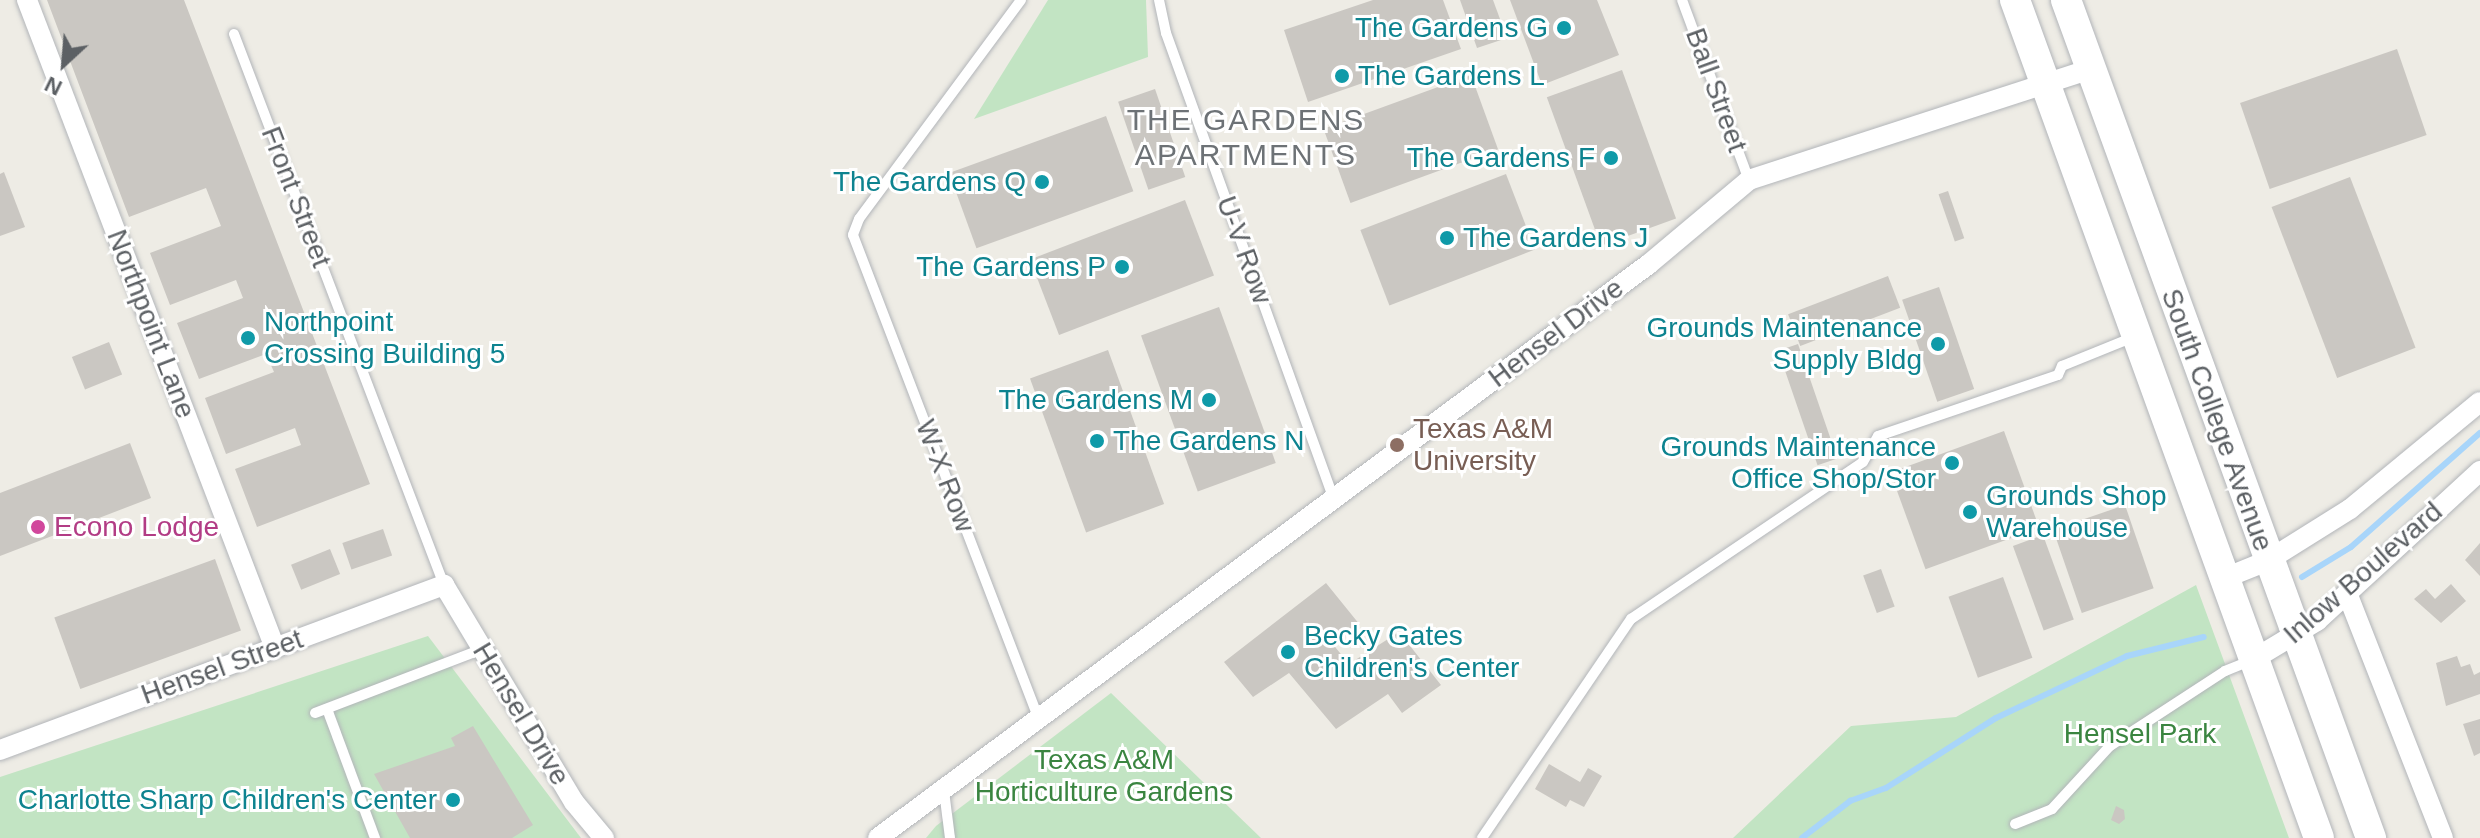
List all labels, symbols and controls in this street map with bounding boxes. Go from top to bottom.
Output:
place label: The Gardens G [1355,11,1548,45]
marker: The Gardens G [1555,19,1573,37]
north arrow [24,24,104,104]
street label: Ball Street [1678,24,1754,156]
place label: The Gardens L [1358,59,1545,93]
marker: The Gardens L [1333,67,1351,85]
text: N [41,71,66,101]
district label: THE GARDENS APARTMENTS [1127,102,1365,172]
street label: Front Street [254,122,338,272]
place label: The Gardens F [1407,141,1595,175]
marker: The Gardens F [1602,149,1620,167]
place label: The Gardens Q [833,165,1026,199]
marker: The Gardens Q [1033,173,1051,191]
street label: U-V Row [1209,192,1279,308]
place label: The Gardens J [1463,221,1648,255]
street label: Northpoint Lane [100,225,202,423]
marker: The Gardens J [1438,229,1456,247]
place label: The Gardens P [916,250,1106,284]
marker: The Gardens P [1113,258,1131,276]
street label: Hensel Drive [1482,271,1630,395]
street label: South College Avenue [2154,284,2280,556]
place label: Northpoint Crossing Building 5 [264,305,505,371]
place label: Grounds Maintenance Supply Bldg [1646,311,1922,377]
marker: Northpoint Crossing Building 5 [239,329,257,347]
marker: Grounds Maintenance Supply Bldg [1929,335,1947,353]
place label: The Gardens M [998,383,1193,417]
marker: The Gardens M [1200,391,1218,409]
place label: Texas A&M University [1413,412,1555,478]
street label: W-X Row [908,415,982,537]
place label: The Gardens N [1113,424,1304,458]
place label: Grounds Maintenance Office Shop/Stor [1660,430,1936,496]
marker: The Gardens N [1088,432,1106,450]
marker: Texas A&M University [1388,436,1406,454]
marker: Grounds Maintenance Office Shop/Stor [1943,454,1961,472]
place label: Grounds Shop Warehouse [1986,479,2167,545]
street label: Inlow Boulevard [2277,495,2449,651]
marker: Grounds Shop Warehouse [1961,503,1979,521]
place label: Econo Lodge [54,510,219,544]
marker: Econo Lodge [29,518,47,536]
place label: Becky Gates Children's Center [1304,619,1519,685]
street label: Hensel Street [137,622,307,712]
street label: Hensel Drive [465,637,577,791]
marker: Becky Gates Children's Center [1279,643,1297,661]
park label: Hensel Park [2064,717,2216,751]
park label: Texas A&M Horticulture Gardens [975,743,1233,809]
place label: Charlotte Sharp Children's Center [18,783,437,817]
marker: Charlotte Sharp Children's Center [444,791,462,809]

